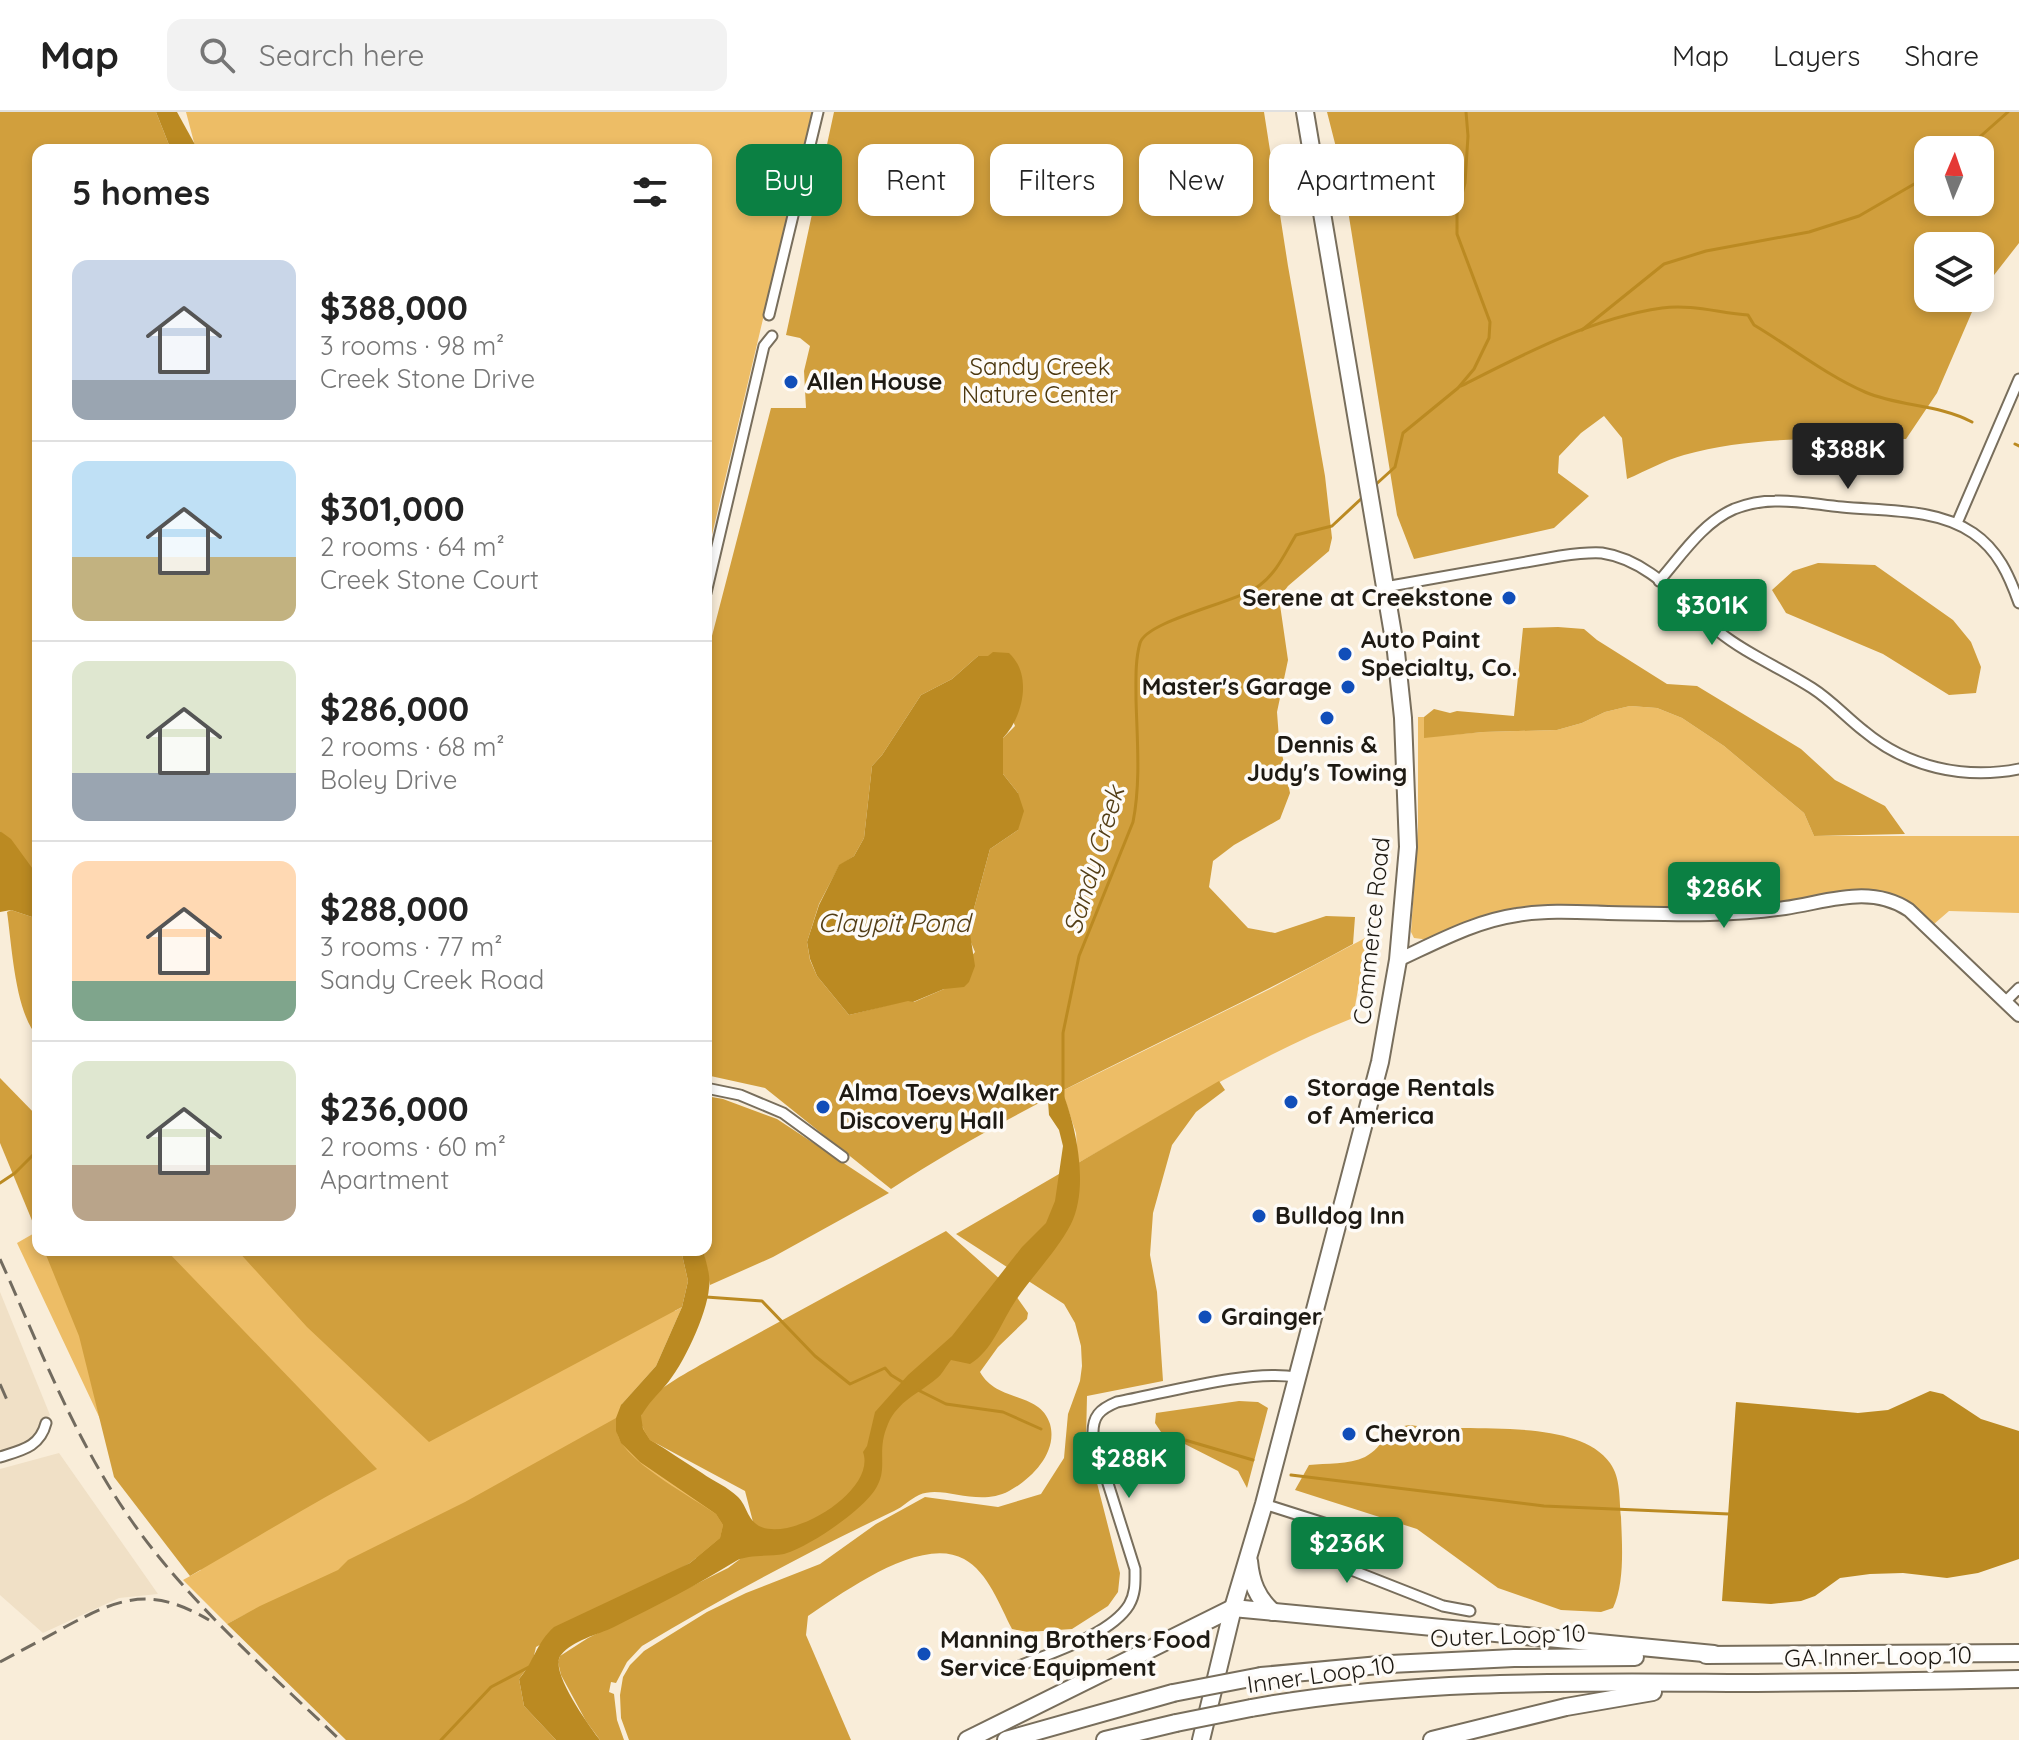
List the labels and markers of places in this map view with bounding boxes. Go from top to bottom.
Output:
place label: Allen House [807,366,942,396]
marker: Allen House [782,373,800,391]
pin: $388K [1792,423,1904,491]
pin: $301K [1656,579,1768,647]
place label: Serene at Creekstone [1242,582,1493,612]
marker: Serene at Creekstone [1500,589,1518,607]
place label: Auto Paint Specialty, Co. [1361,624,1517,682]
marker: Auto Paint Specialty, Co. [1336,645,1354,663]
place label: Master's Garage [1142,671,1332,701]
marker: Master's Garage [1339,678,1357,696]
marker: Dennis & Judy's Towing [1318,709,1336,727]
place label: Dennis & Judy's Towing [1247,729,1407,787]
pin: $286K [1668,862,1780,930]
place label: Storage Rentals of America [1307,1072,1495,1130]
place label: Alma Toevs Walker Discovery Hall [839,1077,1059,1135]
marker: Storage Rentals of America [1282,1093,1300,1111]
marker: Alma Toevs Walker Discovery Hall [814,1098,832,1116]
place label: Bulldog Inn [1275,1200,1405,1230]
marker: Bulldog Inn [1250,1207,1268,1225]
place label: Grainger [1221,1301,1322,1331]
marker: Grainger [1196,1308,1214,1326]
place label: Chevron [1365,1418,1461,1448]
marker: Chevron [1340,1425,1358,1443]
pin: $288K [1073,1432,1185,1500]
pin: $236K [1291,1517,1403,1585]
place label: Manning Brothers Food Service Equipment [940,1624,1211,1682]
marker: Manning Brothers Food Service Equipment [915,1645,933,1663]

